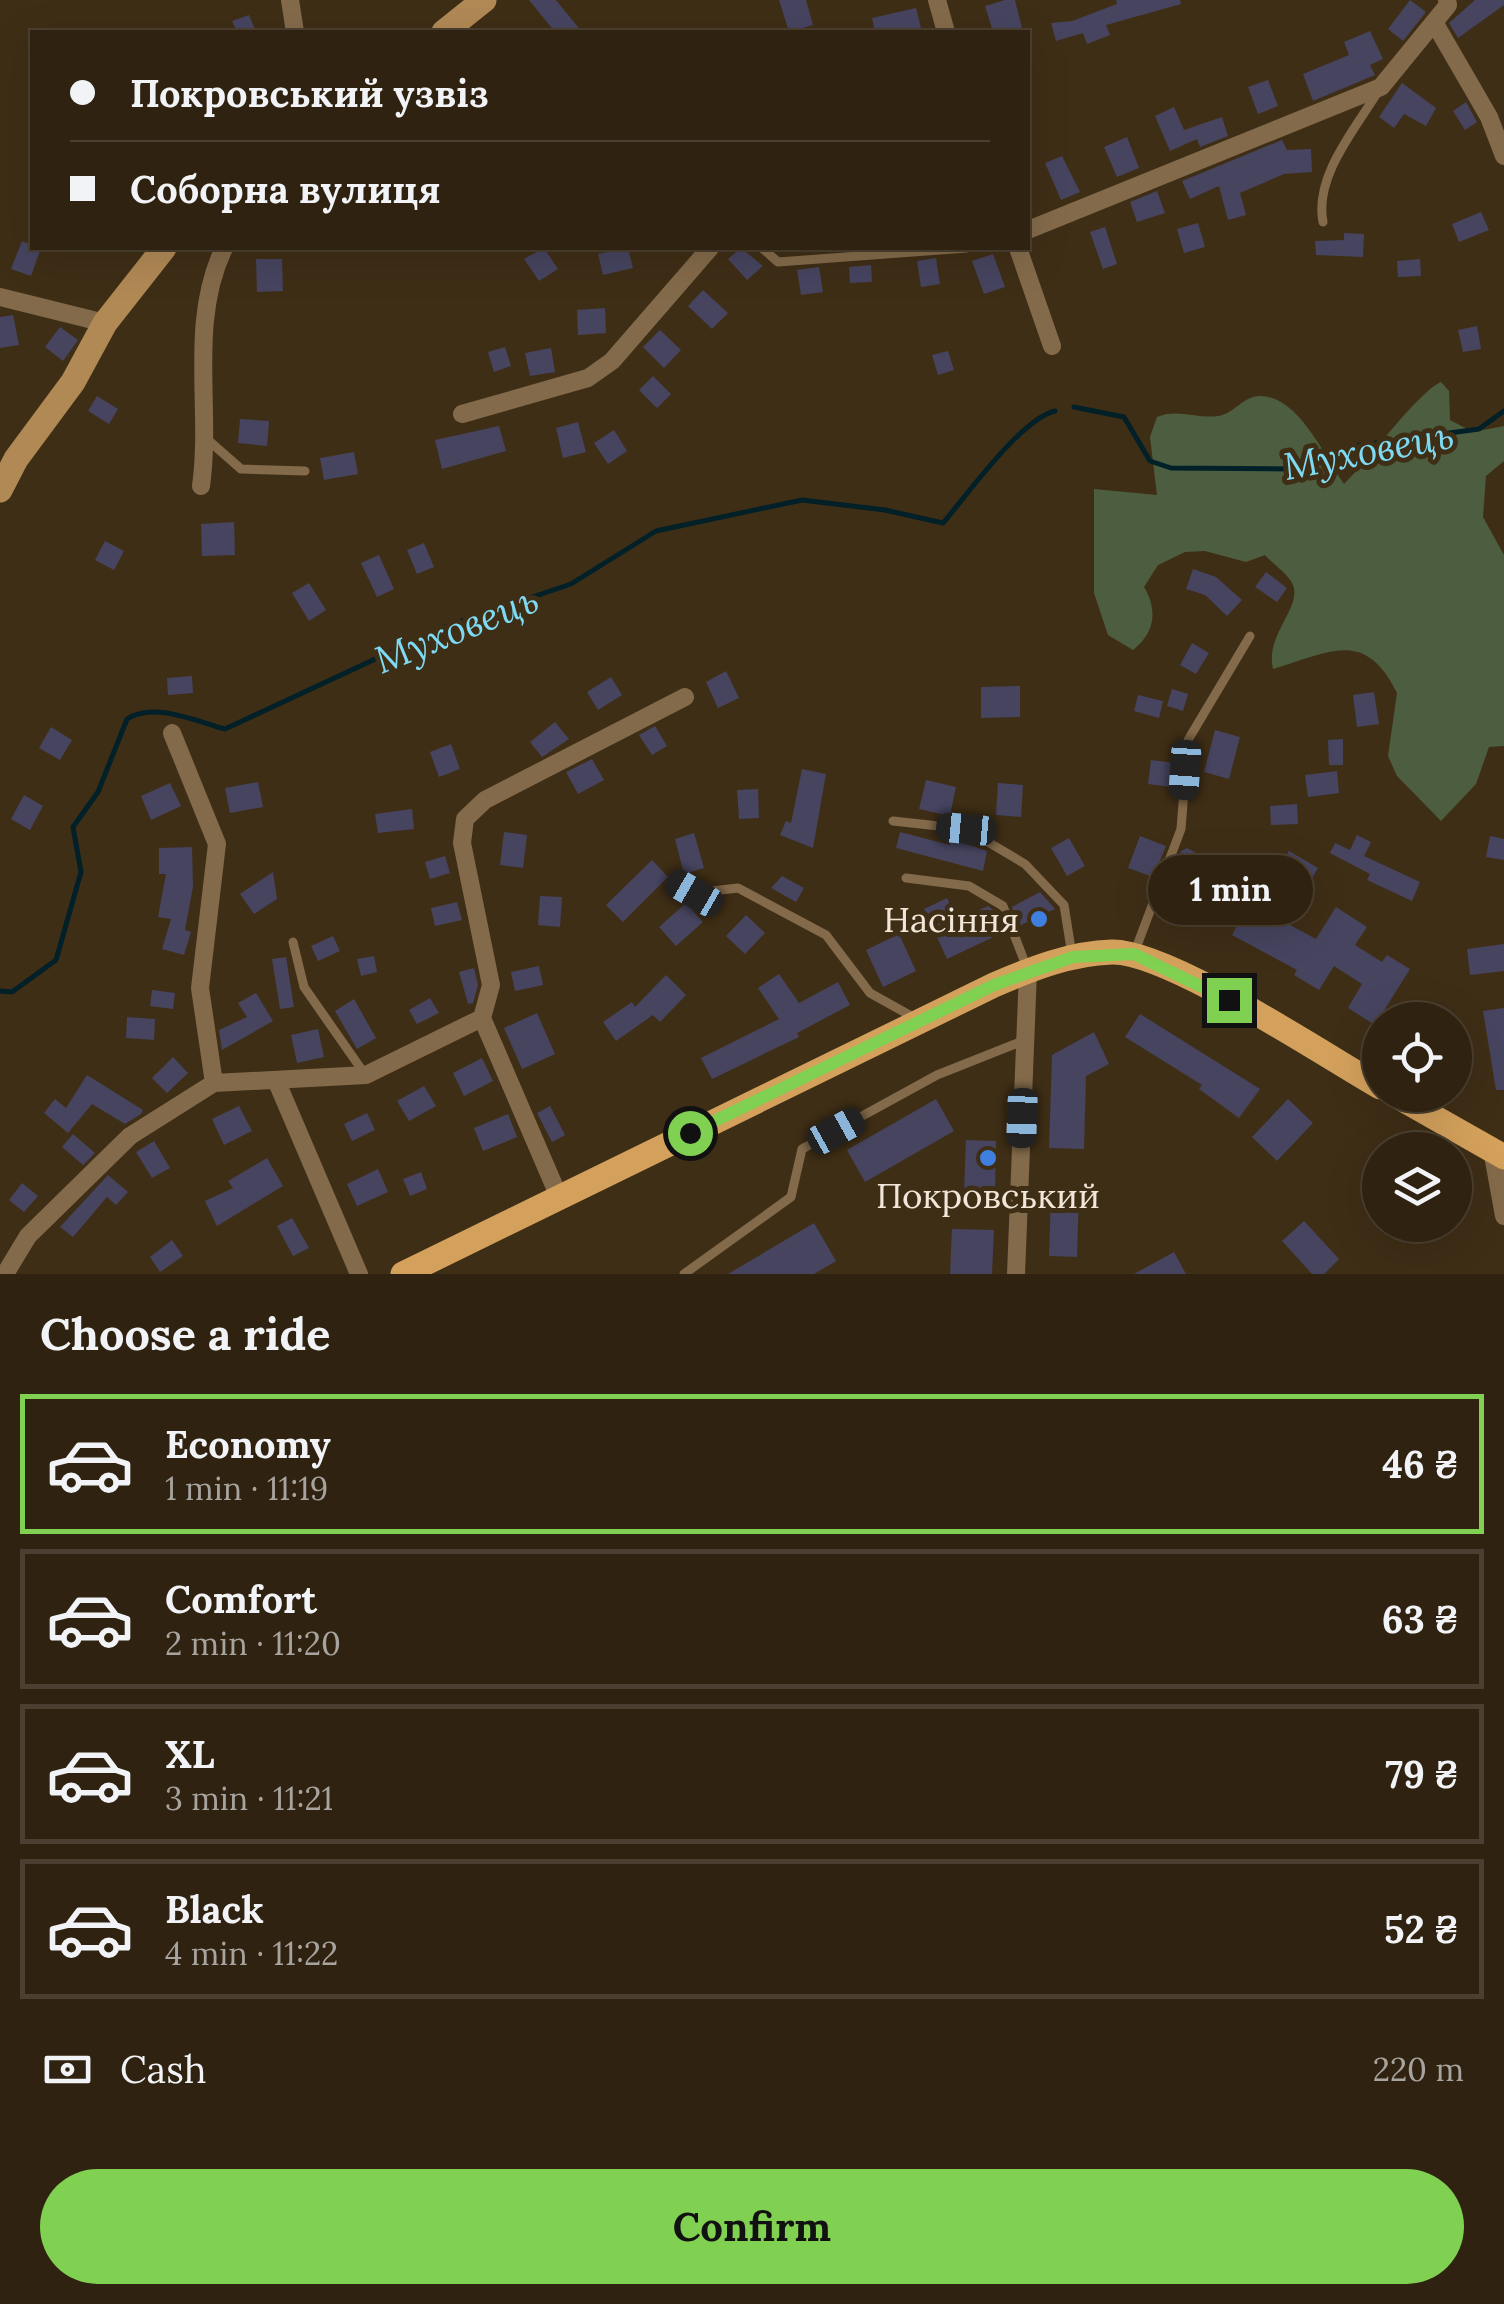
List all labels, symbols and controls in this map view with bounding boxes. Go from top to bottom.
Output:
text: Покровський узвіз [130,69,489,117]
text: Соборна вулиця [130,165,441,213]
water label: Муховець [1279,410,1458,491]
water label: Муховець [367,574,545,685]
car [1168,739,1202,801]
car [935,811,997,847]
callout: 1 min [1146,855,1312,925]
car [661,865,727,921]
text: 1 min [1190,869,1271,910]
place label: Насіння [883,897,1019,942]
marker: Насіння [1028,908,1050,930]
route end [1207,978,1252,1023]
map controls [1362,1002,1472,1242]
button: locate [1362,1002,1472,1112]
car [1006,1087,1038,1149]
car [802,1103,870,1159]
route start [668,1111,713,1156]
button: layers [1362,1132,1472,1242]
marker: Покровський [977,1147,999,1169]
place label: Покровський [876,1173,1100,1218]
text: Choose a ride [40,1305,330,1362]
icon: car [45,1419,135,1509]
text: Economy [165,1420,331,1468]
text: 46 ₴ [1382,1440,1459,1488]
text: 1 min · 11:19 [165,1468,328,1509]
icon: car [45,1574,135,1664]
text: Comfort [165,1575,317,1623]
text: 63 ₴ [1382,1595,1459,1643]
text: 2 min · 11:20 [165,1623,341,1664]
icon: car [45,1729,135,1819]
text: XL [165,1730,215,1778]
text: 79 ₴ [1385,1750,1459,1798]
text: 3 min · 11:21 [165,1778,333,1819]
icon: car [45,1884,135,1974]
text: Black [165,1885,264,1933]
text: 52 ₴ [1384,1905,1459,1953]
text: 4 min · 11:22 [165,1933,338,1974]
icon: cash [40,2042,95,2097]
text: Cash [120,2045,207,2093]
text: 220 m [1373,2049,1464,2090]
button: Confirm [40,2169,1464,2284]

